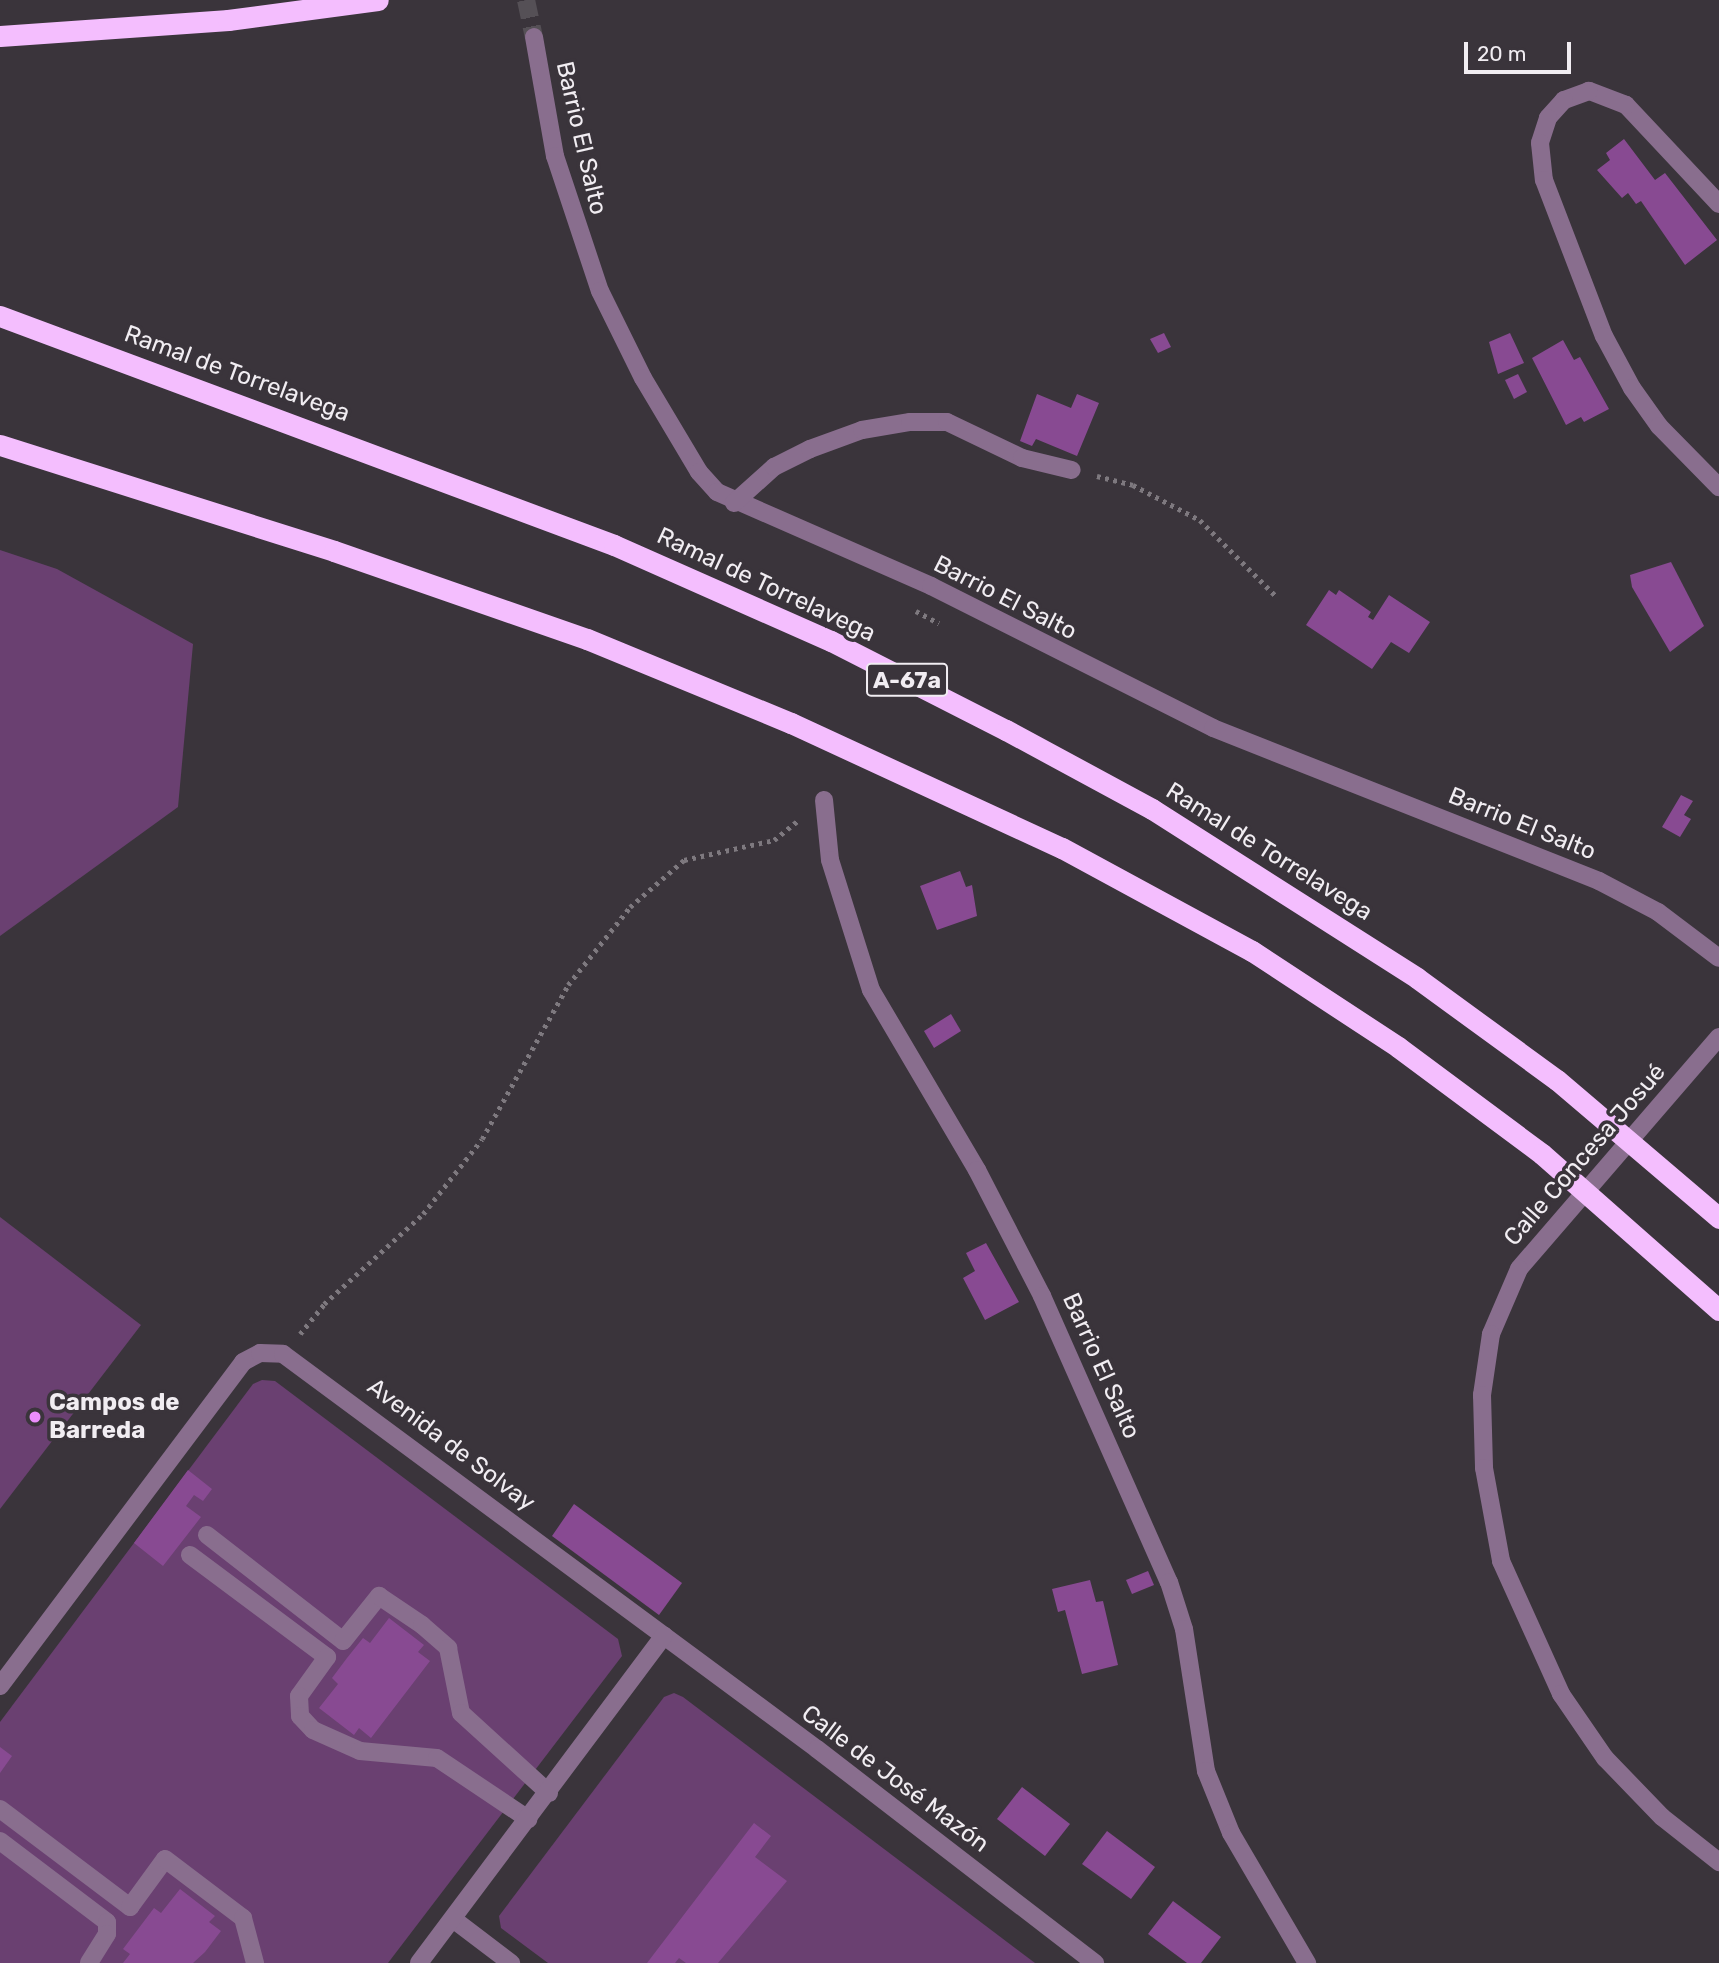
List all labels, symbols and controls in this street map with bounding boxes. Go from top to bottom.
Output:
scale bar [1467,28,1574,72]
text: 20 m [1477,41,1526,66]
street label: Barrio El Salto [549,59,613,217]
street label: Ramal de Torrelavega [120,320,354,428]
street label: Ramal de Torrelavega [652,522,880,648]
street label: Barrio El Salto [929,550,1081,646]
road number: A-67a [865,660,949,700]
street label: Ramal de Torrelavega [1160,777,1378,927]
street label: Barrio El Salto [1444,781,1600,867]
street label: Calle Concesa Josué [1498,1058,1672,1252]
street label: Barrio El Salto [1056,1289,1146,1443]
street label: Avenida de Solvay [361,1373,541,1517]
place label: Campos de Barreda [49,1389,180,1445]
marker: Campos de Barreda [27,1409,43,1425]
street label: Calle de José Mazón [796,1699,994,1859]

